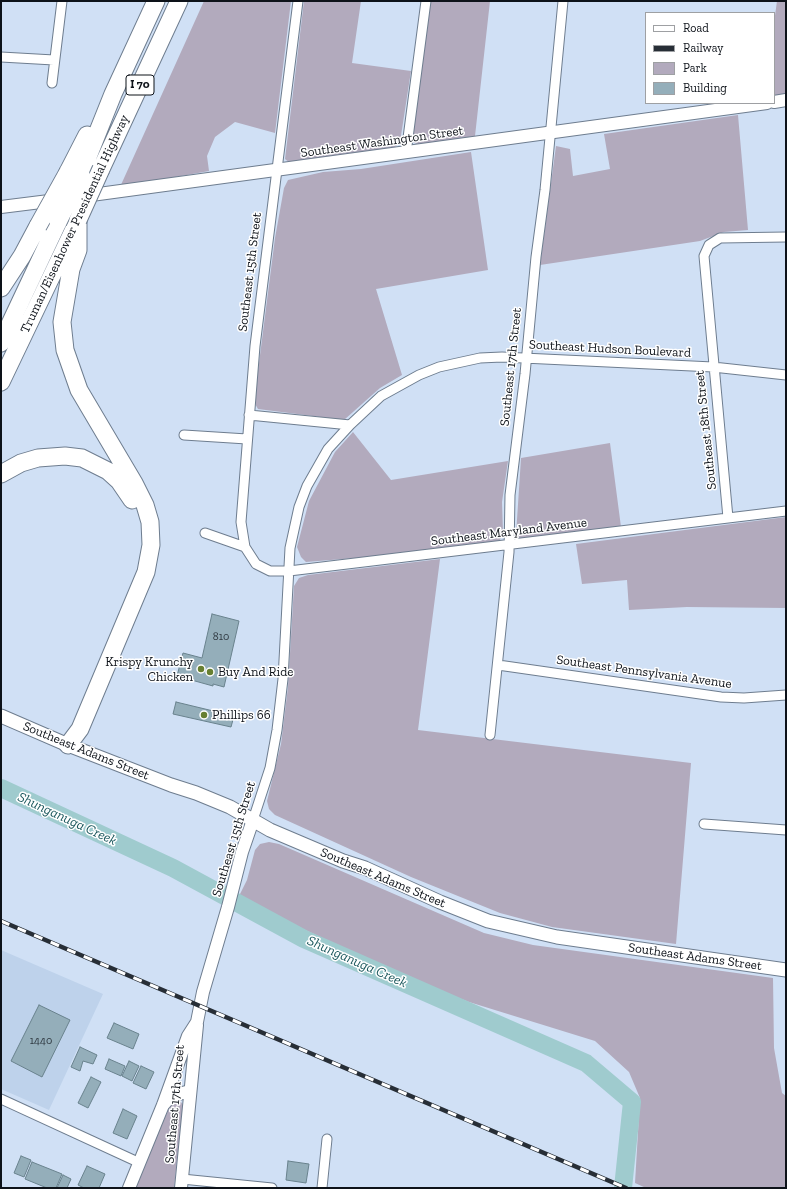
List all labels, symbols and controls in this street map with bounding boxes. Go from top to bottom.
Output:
legend [645,12,775,104]
text: Road [683,21,709,35]
text: Railway [683,41,724,55]
text: Park [683,61,707,75]
road number: I 70 [126,75,154,95]
text: Building [683,81,727,95]
street label: Truman/Eisenhower Presidential Highway [17,112,133,336]
street label: Southeast Washington Street [300,123,464,161]
street label: Southeast 15th Street [235,212,265,332]
street label: Southeast 17th Street [497,307,525,427]
street label: Southeast Hudson Boulevard [529,337,691,361]
street label: Southeast 18th Street [692,369,720,491]
street label: Southeast Maryland Avenue [430,515,588,549]
house number: 810 [213,630,229,644]
street label: Southeast Pennsylvania Avenue [555,652,733,692]
place label: Krispy Krunchy Chicken [105,654,193,685]
marker: Krispy Krunchy Chicken [196,664,206,674]
place label: Buy And Ride [218,664,293,680]
marker: Buy And Ride [205,667,215,677]
place label: Phillips 66 [212,707,271,723]
marker: Phillips 66 [199,710,209,720]
street label: Southeast Adams Street [21,719,151,783]
street label: Southeast 15th Street [209,779,259,899]
water label: Shunganuga Creek [15,789,119,849]
street label: Southeast Adams Street [318,845,448,911]
water label: Shunganuga Creek [305,933,409,991]
street label: Southeast Adams Street [627,940,763,974]
house number: 1440 [30,1034,52,1048]
street label: Southeast 17th Street [162,1044,188,1164]

